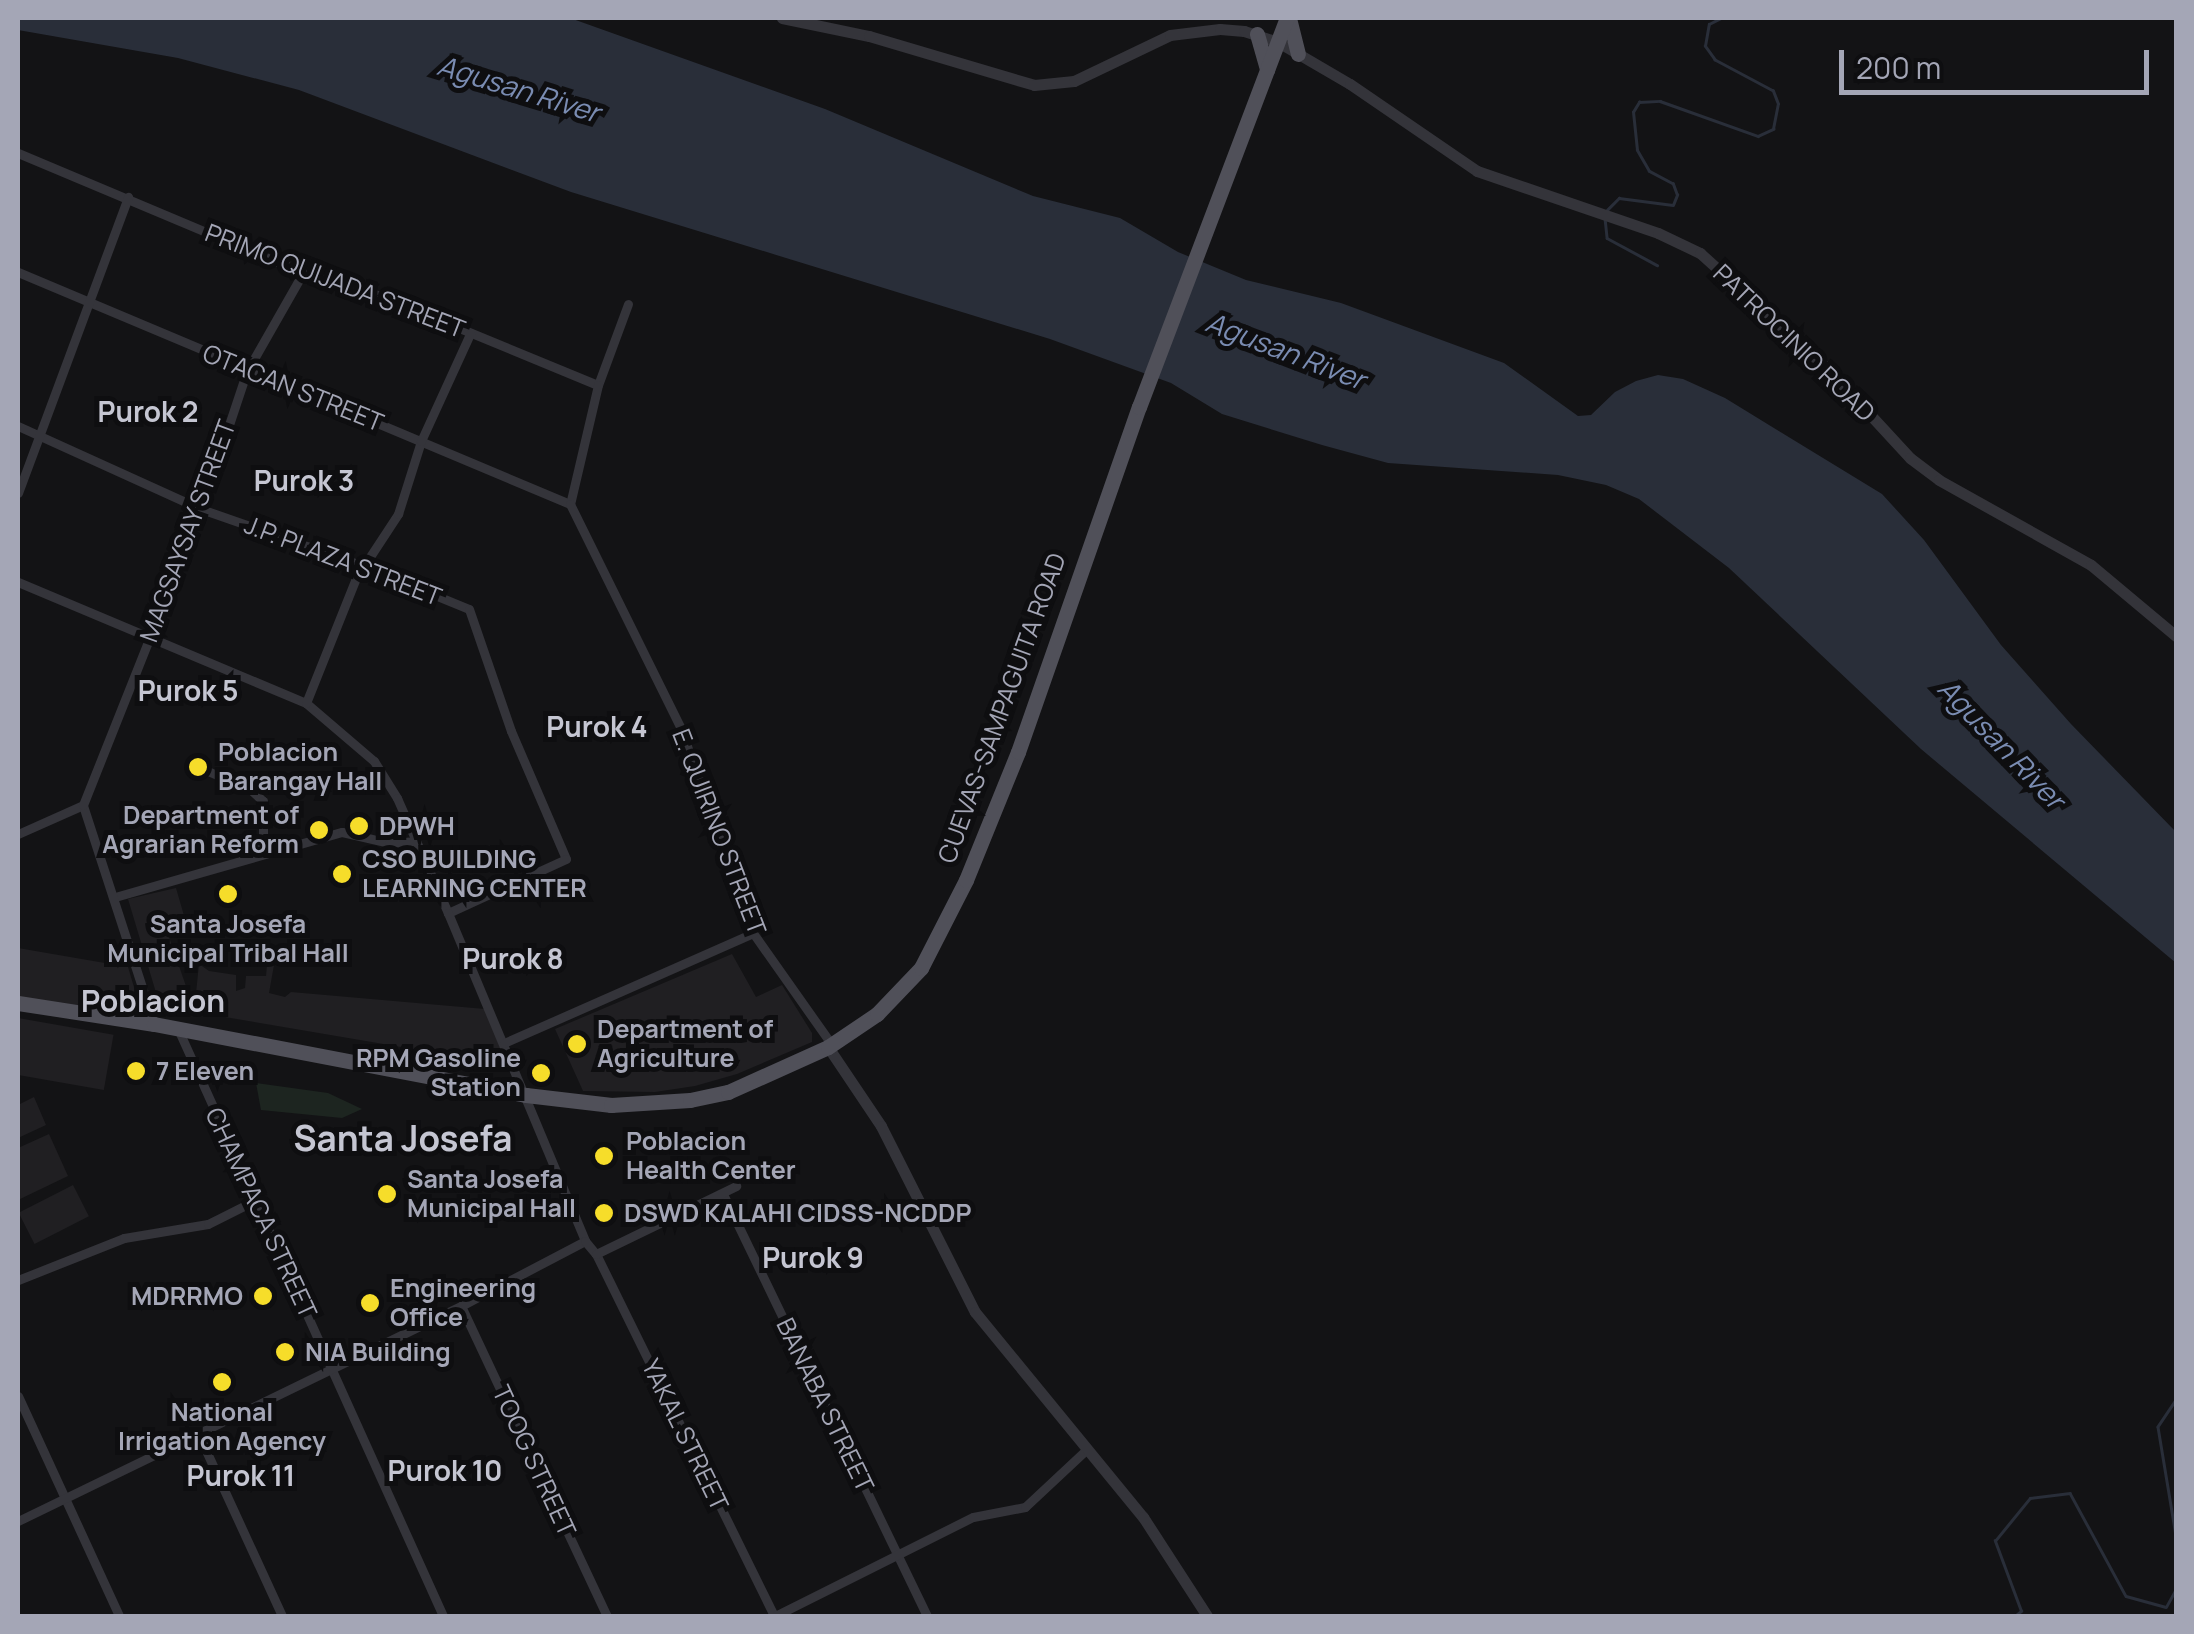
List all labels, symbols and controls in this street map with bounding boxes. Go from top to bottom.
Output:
scale bar [1844,30,2154,92]
water label: Agusan River [434,47,604,129]
text: 200 m [1856,47,1941,88]
street label: PRIMO QUIJADA STREET [201,218,469,344]
street label: PATROCINIO ROAD [1707,258,1881,428]
water label: Agusan River [1202,304,1370,396]
street label: OTACAN STREET [198,338,388,438]
district label: Purok 2 [98,394,198,428]
street label: MAGSAYSAY STREET [134,415,242,647]
district label: Purok 3 [254,463,354,497]
street label: J.P. PLAZA STREET [240,510,446,612]
street label: CUEVAS-SAMPAGUITA ROAD [932,549,1072,867]
water label: Agusan River [1932,671,2072,815]
district label: Purok 5 [138,673,238,707]
district label: Purok 4 [546,709,648,743]
street label: E. QUIRINO STREET [666,725,772,939]
place label: Poblacion Barangay Hall [218,738,382,797]
marker: Poblacion Barangay Hall [187,756,209,778]
place label: Department of Agrarian Reform [102,801,299,860]
place label: DPWH [379,811,455,841]
marker: DPWH [348,815,370,837]
marker: Department of Agrarian Reform [308,819,330,841]
place label: CSO BUILDING LEARNING CENTER [362,845,587,904]
marker: CSO BUILDING LEARNING CENTER [331,863,353,885]
marker: Santa Josefa Municipal Tribal Hall [217,883,239,905]
place label: Santa Josefa Municipal Tribal Hall [107,910,349,969]
district label: Purok 8 [462,941,564,975]
district label: Poblacion [81,983,225,1019]
place label: Department of Agriculture [597,1015,773,1074]
marker: Department of Agriculture [566,1033,588,1055]
place label: RPM Gasoline Station [356,1044,521,1103]
place label: 7 Eleven [156,1056,254,1086]
marker: 7 Eleven [125,1060,147,1082]
marker: RPM Gasoline Station [530,1062,552,1084]
street label: CHAMPACA STREET [199,1103,323,1323]
district label: Santa Josefa [294,1117,512,1159]
place label: Poblacion Health Center [626,1127,796,1186]
marker: Poblacion Health Center [591,1143,617,1169]
place label: Santa Josefa Municipal Hall [407,1165,576,1224]
marker: Santa Josefa Municipal Hall [376,1183,398,1205]
place label: DSWD KALAHI CIDSS-NCDDP [624,1198,972,1228]
marker: DSWD KALAHI CIDSS-NCDDP [593,1202,615,1224]
district label: Purok 9 [762,1240,864,1274]
place label: Engineering Office [390,1274,536,1333]
place label: MDRRMO [131,1281,243,1311]
marker: MDRRMO [252,1285,274,1307]
marker: Engineering Office [359,1292,381,1314]
street label: BANABA STREET [770,1313,880,1497]
place label: NIA Building [305,1337,451,1367]
marker: NIA Building [274,1341,296,1363]
street label: YAKAL STREET [635,1354,735,1516]
marker: National Irrigation Agency [211,1371,233,1393]
street label: TOOG STREET [486,1381,582,1541]
place label: National Irrigation Agency [118,1398,326,1457]
district label: Purok 10 [388,1453,502,1487]
district label: Purok 11 [187,1458,295,1492]

